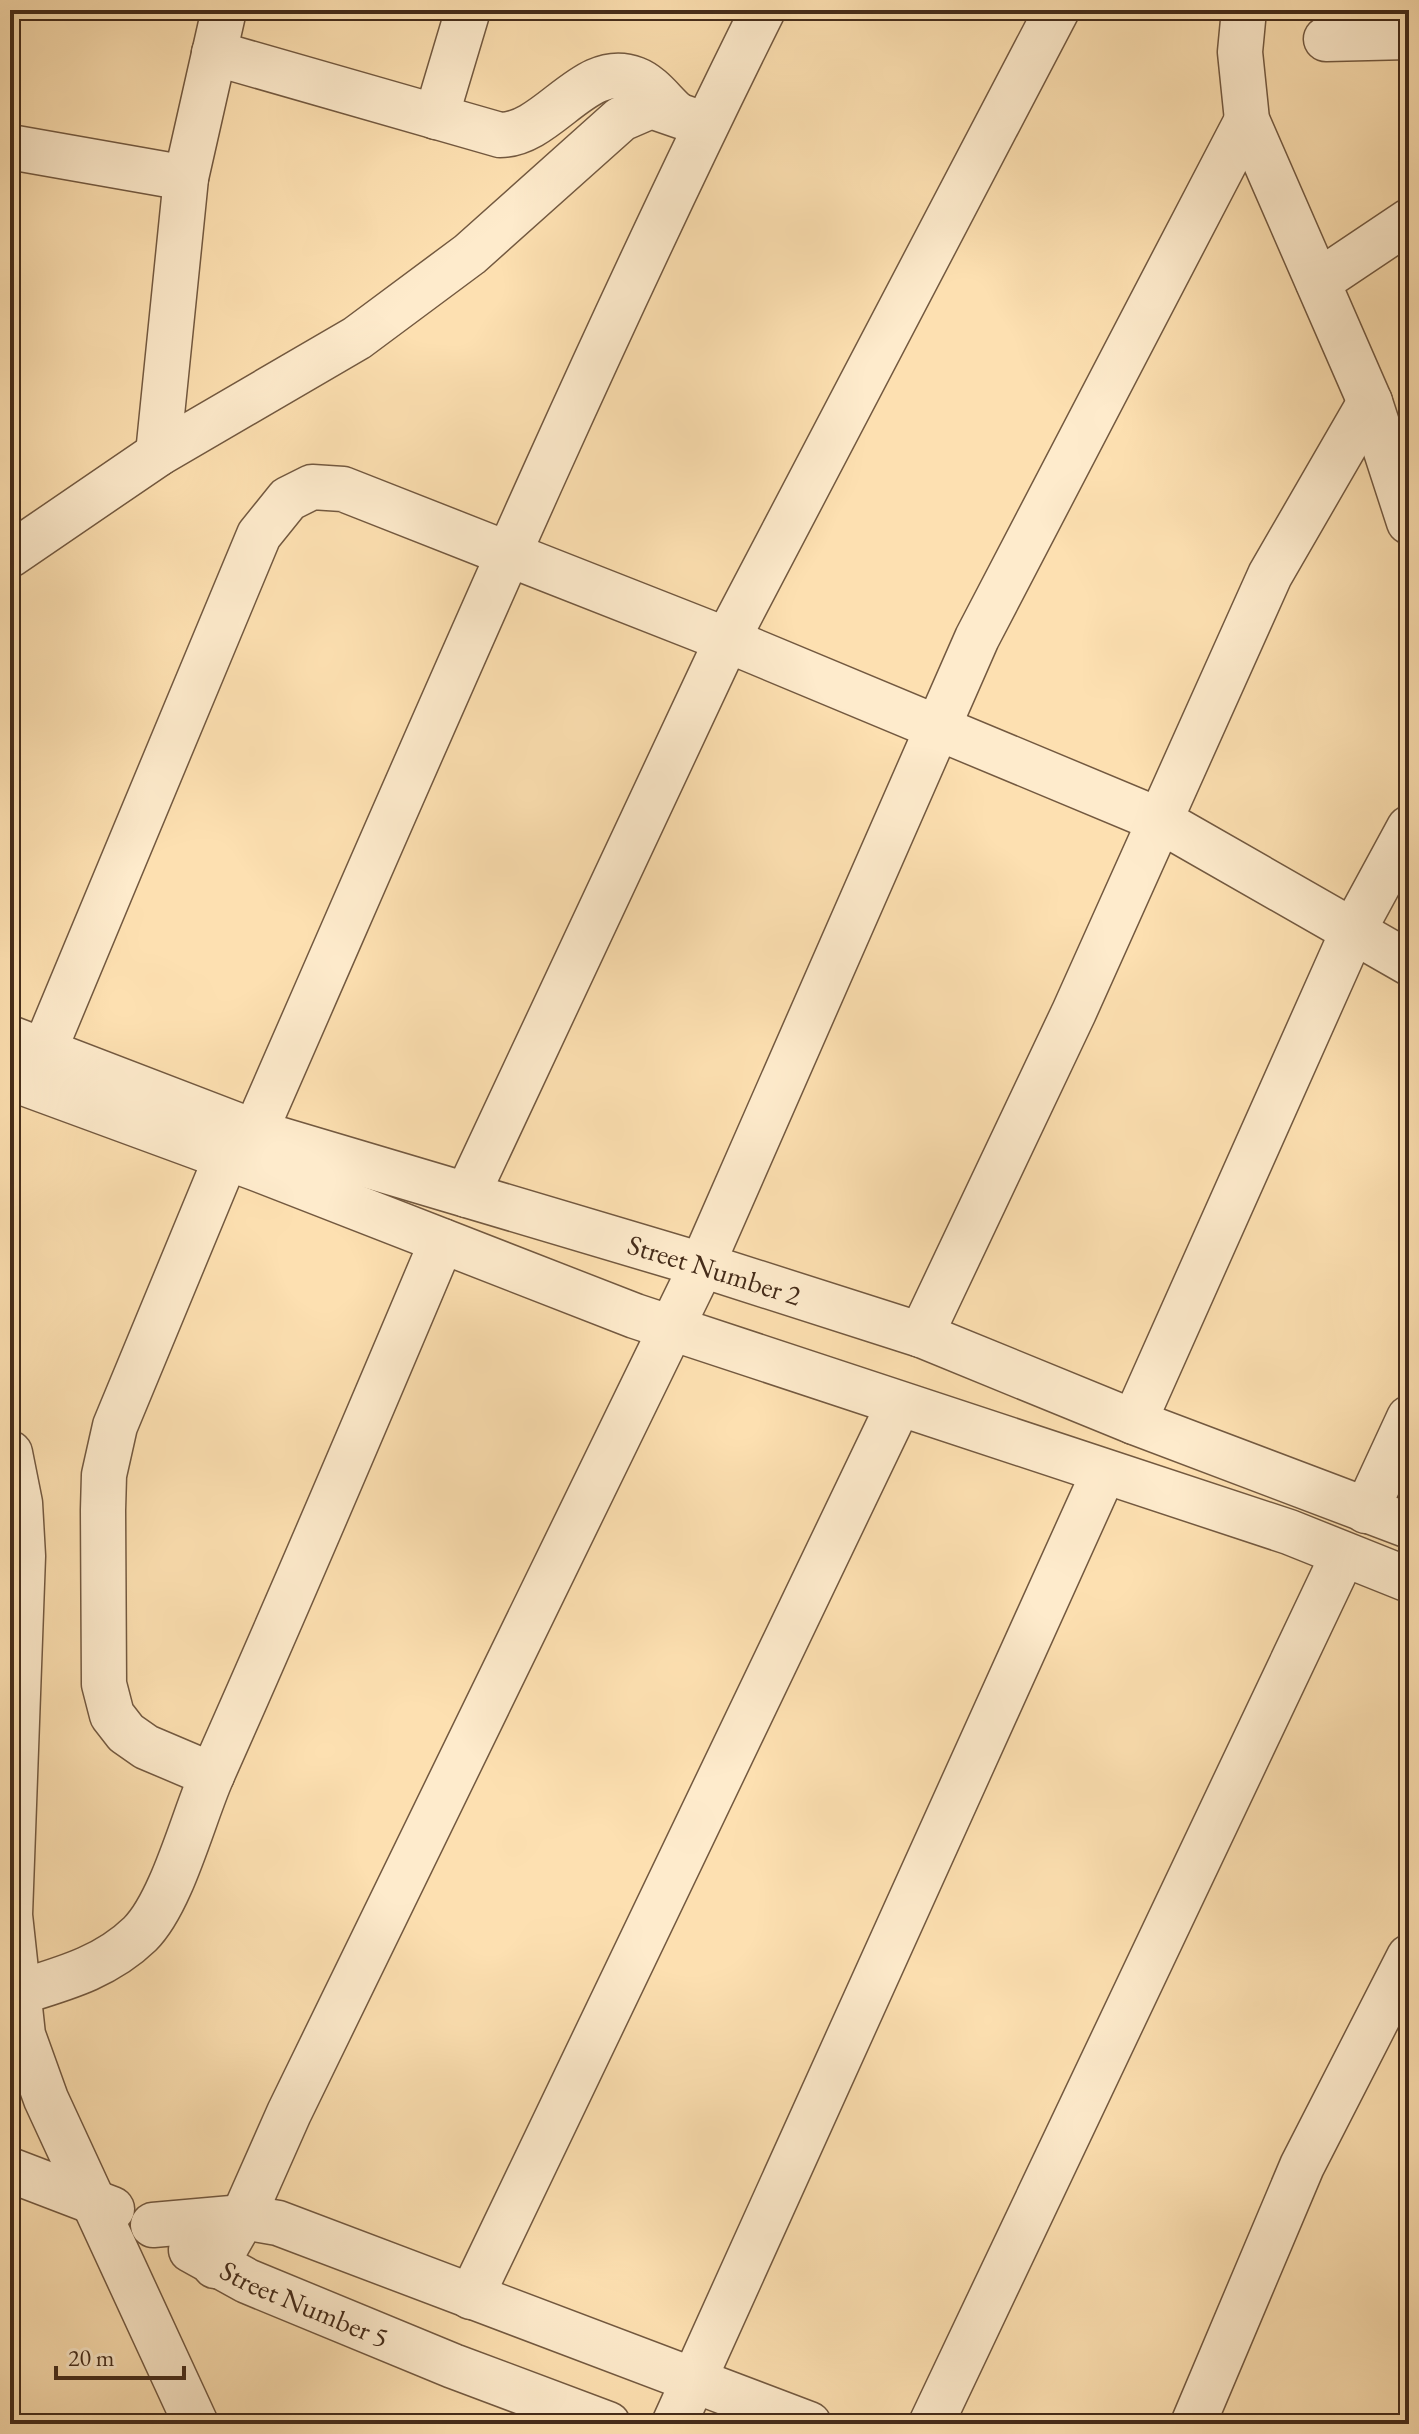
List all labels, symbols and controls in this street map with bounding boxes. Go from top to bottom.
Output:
street label: Street Number 2 [623,1226,806,1314]
street label: Street Number 5 [214,2252,394,2356]
scale bar [56,2330,184,2380]
text: 20 m [68,2342,115,2373]

